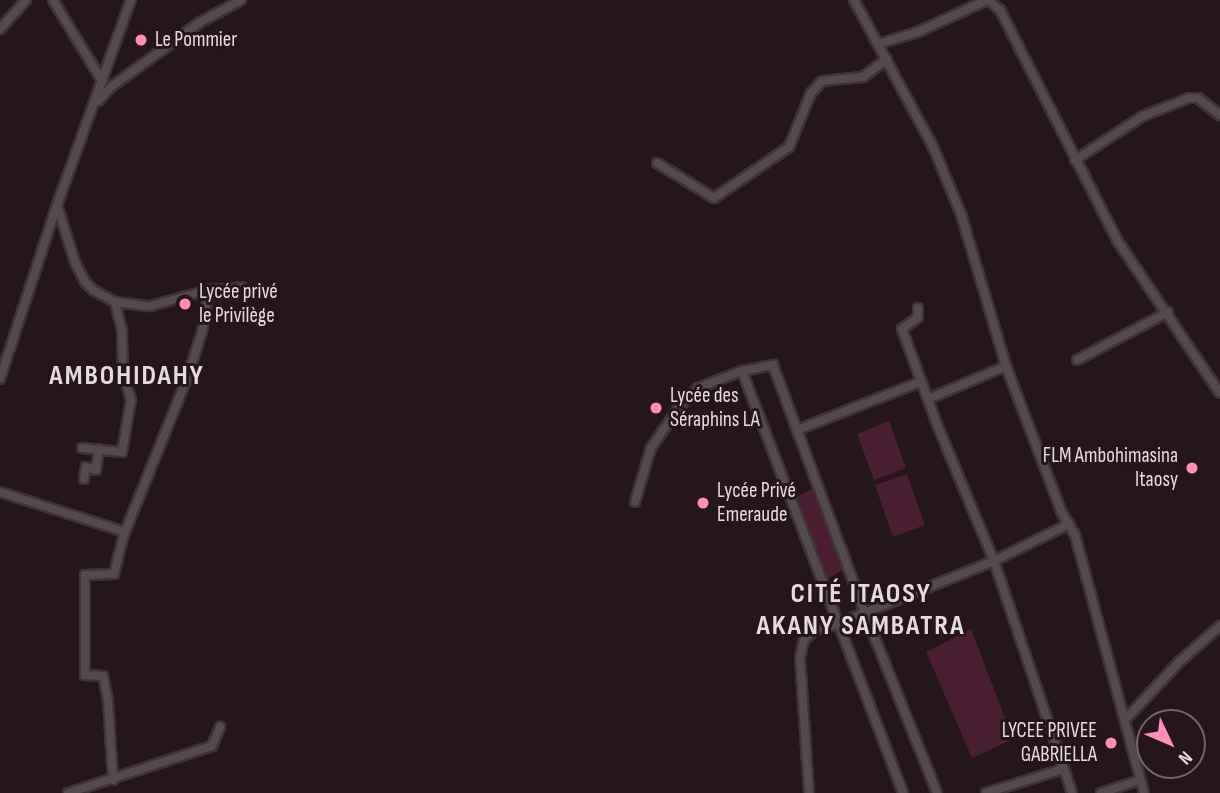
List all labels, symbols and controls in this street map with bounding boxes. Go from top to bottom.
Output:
place label: Le Pommier [155,27,237,53]
marker: Le Pommier [133,32,149,48]
place label: Lycée privé le Privilège [199,279,278,329]
marker: Lycée privé le Privilège [177,296,193,312]
district label: AMBOHIDAHY [51,359,203,393]
place label: Lycée des Séraphins LA [670,383,760,433]
marker: Lycée des Séraphins LA [648,400,664,416]
place label: FLM Ambohimasina Itaosy [1043,443,1178,493]
marker: FLM Ambohimasina Itaosy [1184,460,1200,476]
place label: Lycée Privé Emeraude [717,478,796,528]
marker: Lycée Privé Emeraude [695,495,711,511]
district label: CITÉ ITAOSY AKANY SAMBATRA [758,577,964,643]
north arrow [1136,709,1206,779]
place label: LYCEE PRIVEE GABRIELLA [1002,718,1097,768]
marker: LYCEE PRIVEE GABRIELLA [1103,735,1119,751]
text: N [1173,746,1197,769]

